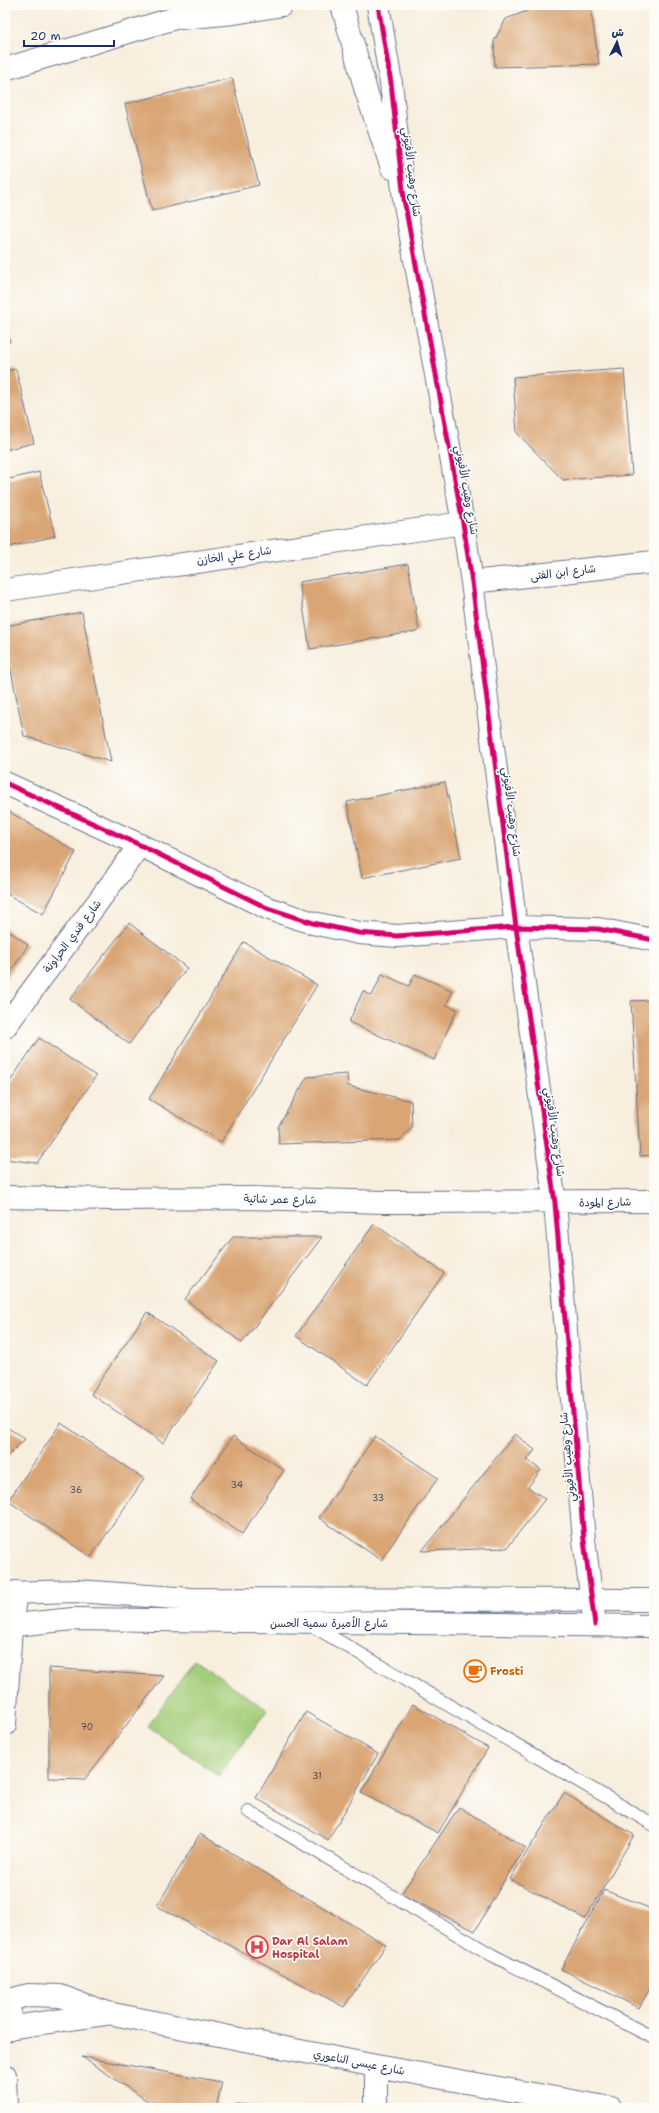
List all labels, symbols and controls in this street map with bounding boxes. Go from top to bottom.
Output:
scale bar [24,22,114,48]
north arrow [597,22,637,62]
text: ش [611,25,625,41]
text: 20 m [30,28,61,44]
street label: شارع وهيب الأفيوني [396,126,424,218]
street label: شارع وهيب الأفيوني [448,444,482,536]
street label: شارع علي الخازن [196,543,273,571]
street label: شارع ابن الفتى [529,561,597,585]
street label: شارع وهيب الأفيوني [496,766,524,858]
street label: شارع فندي الحراونة [40,897,106,976]
street label: شارع وهيب الأفيوني [538,1086,568,1178]
street label: شارع عمر شاتية [244,1191,316,1209]
street label: شارع المودة [579,1195,631,1211]
street label: شارع وهيب الأفيوني [556,1411,582,1503]
house number: 34 [231,1479,243,1491]
house number: 36 [70,1484,82,1496]
house number: 33 [372,1492,384,1504]
street label: شارع الأميرة سمية الحسن [270,1616,388,1632]
cafe icon: Frosti [462,1658,488,1684]
place label: Frosti [490,1664,523,1679]
house number: 70 [81,1721,93,1733]
house number: 31 [312,1770,322,1782]
hospital icon: Dar Al Salam Hospital [244,1934,270,1960]
place label: Dar Al Salam Hospital [272,1934,348,1962]
street label: شارع عيسى الناعوري [312,2046,406,2080]

